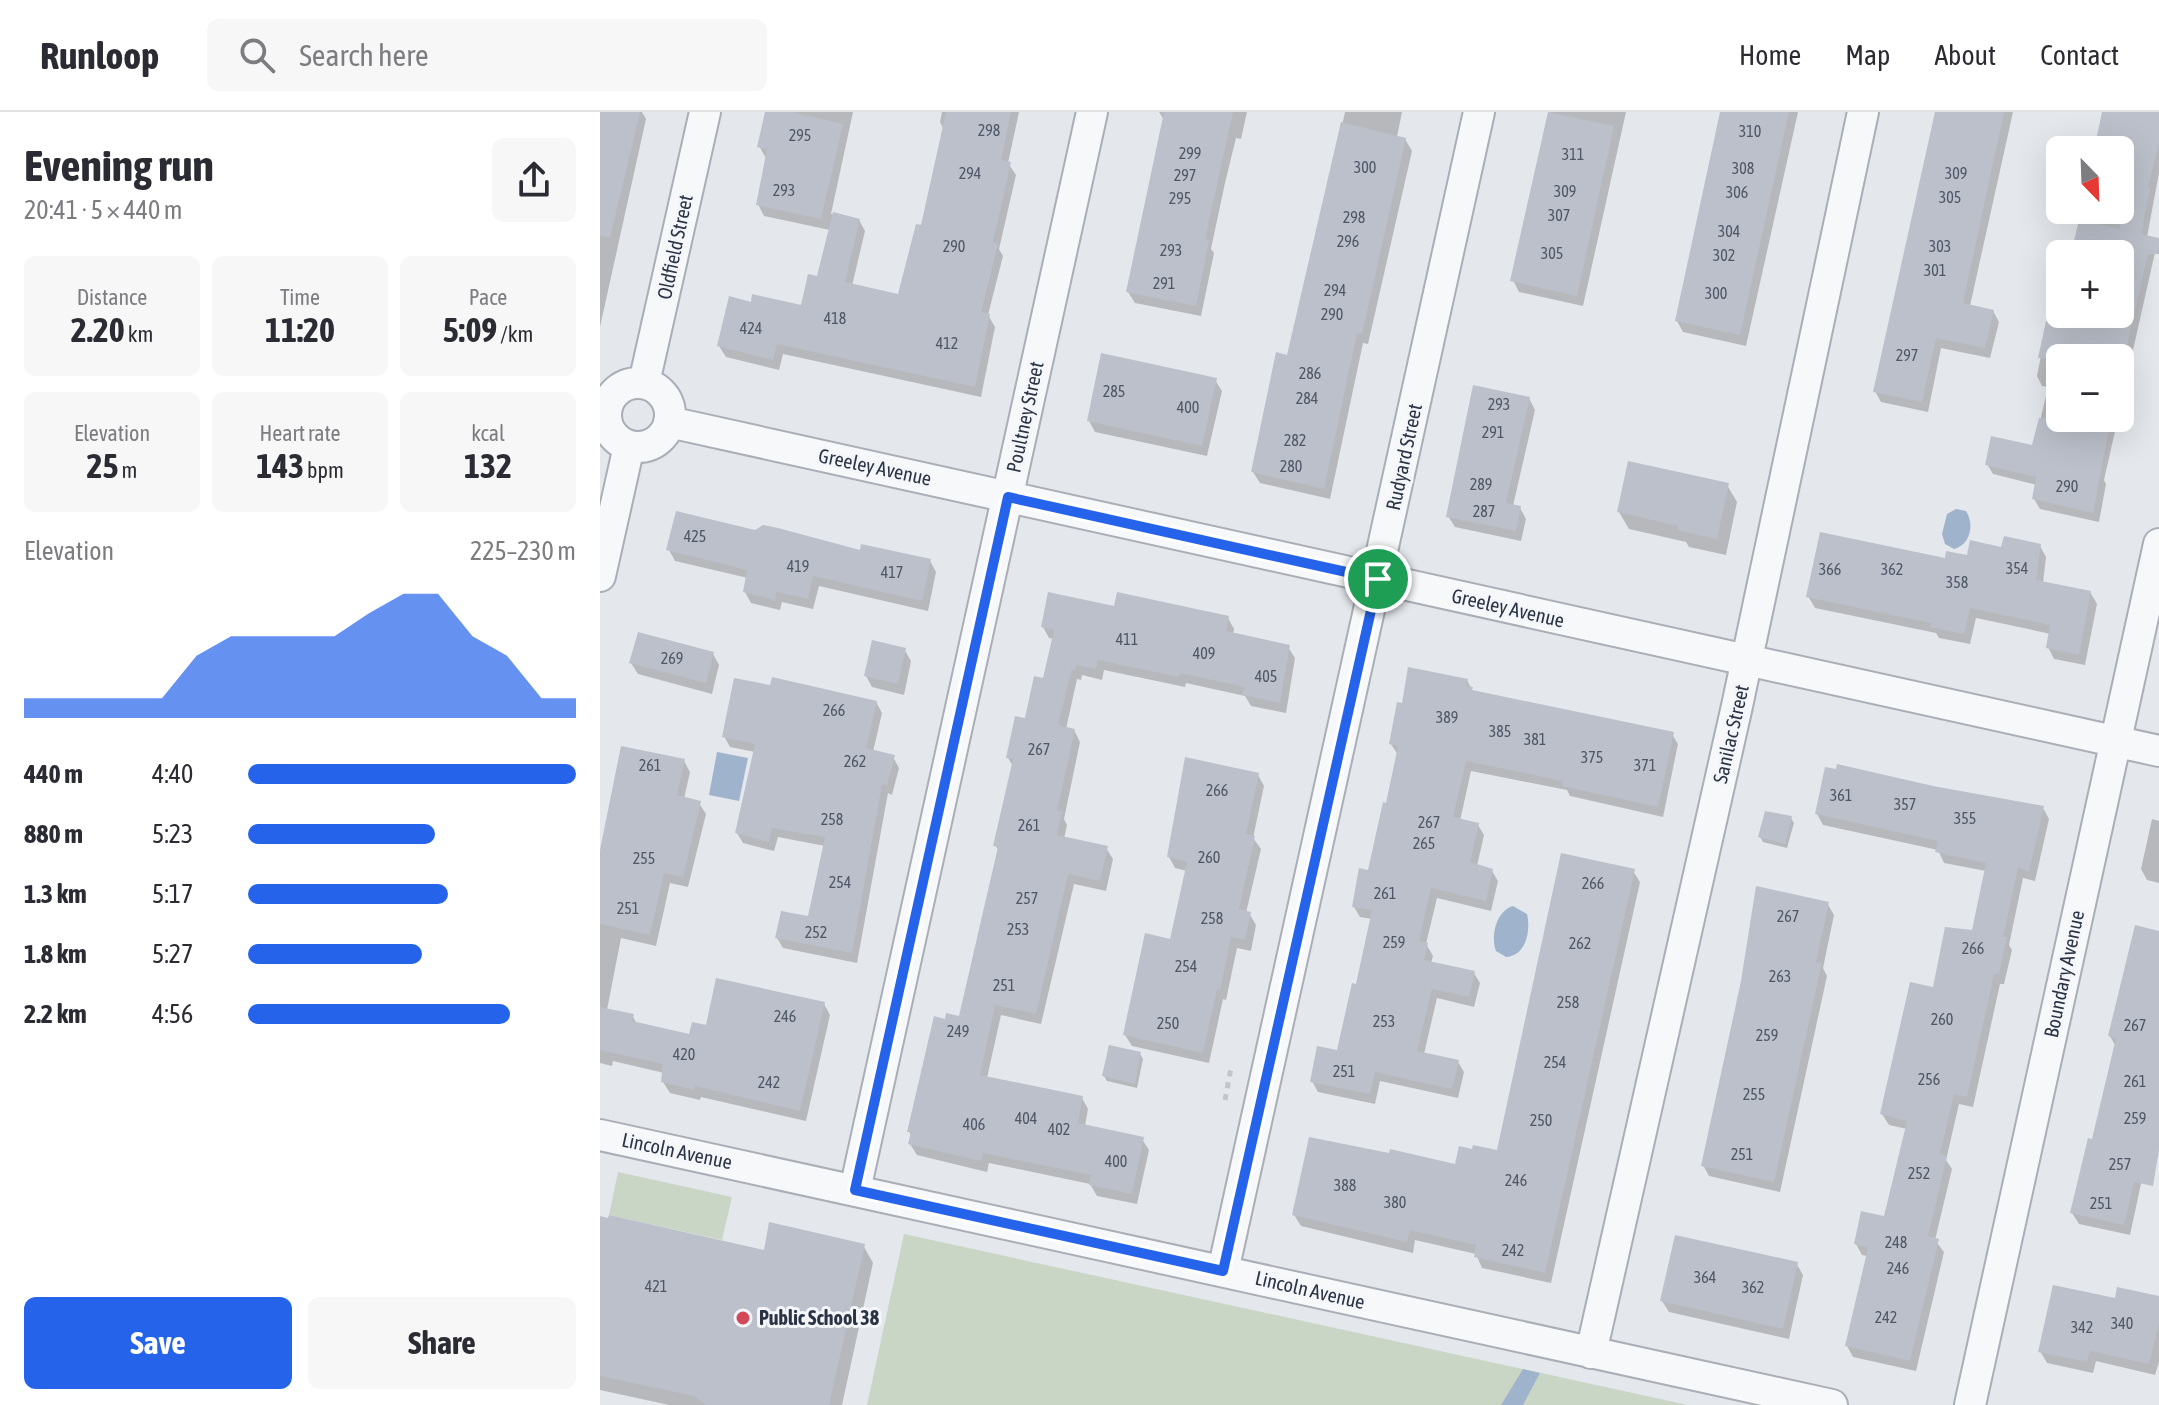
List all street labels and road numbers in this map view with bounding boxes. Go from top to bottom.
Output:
street label: Oldfield Street [652,192,697,301]
street label: Poultney Street [1001,359,1048,475]
street label: Rudyard Street [1381,401,1426,512]
street label: Greeley Avenue [817,443,934,490]
street label: Greeley Avenue [1450,583,1567,632]
street label: Sanilac Street [1708,682,1753,785]
street label: Boundary Avenue [2039,908,2088,1040]
street label: Lincoln Avenue [620,1128,734,1173]
street label: Lincoln Avenue [1253,1266,1367,1313]

